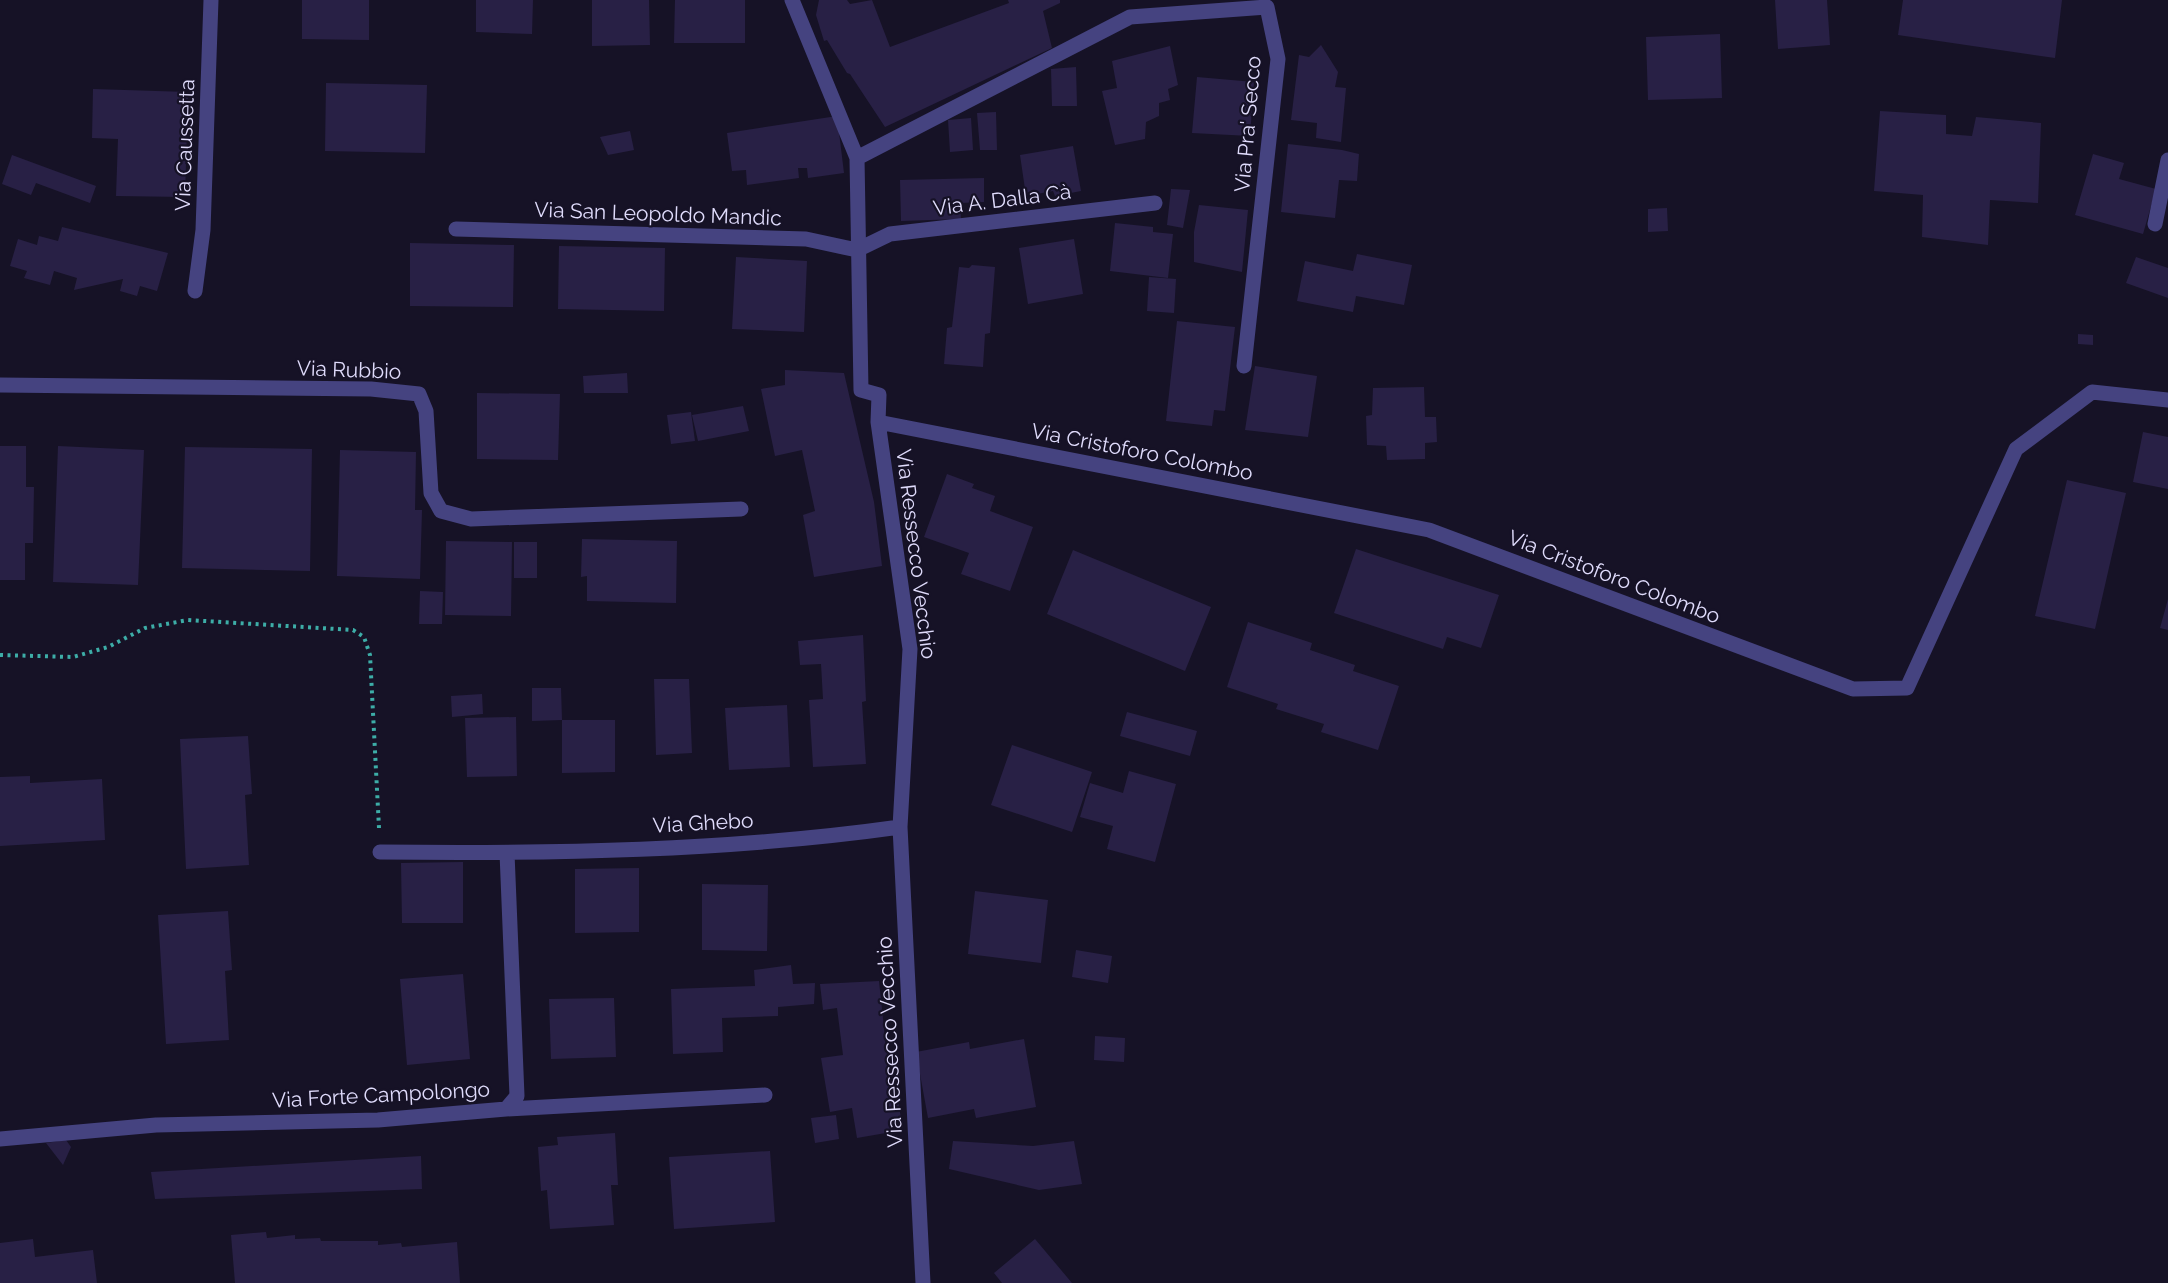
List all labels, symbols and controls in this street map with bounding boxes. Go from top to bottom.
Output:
street label: Via Pra' Secco [1229,55,1266,193]
street label: Via Caussetta [170,79,199,211]
street label: Via A. Dalla Cà [931,179,1072,220]
street label: Via San Leopoldo Mandic [534,197,782,230]
street label: Via Rubbio [296,355,402,384]
street label: Via Cristoforo Colombo [1029,418,1255,485]
street label: Via Ressecco Vecchio [891,448,942,660]
street label: Via Cristoforo Colombo [1505,525,1724,629]
street label: Via Ghebo [652,807,754,838]
street label: Via Ressecco Vecchio [871,936,908,1148]
street label: Via Forte Campolongo [271,1076,491,1113]

